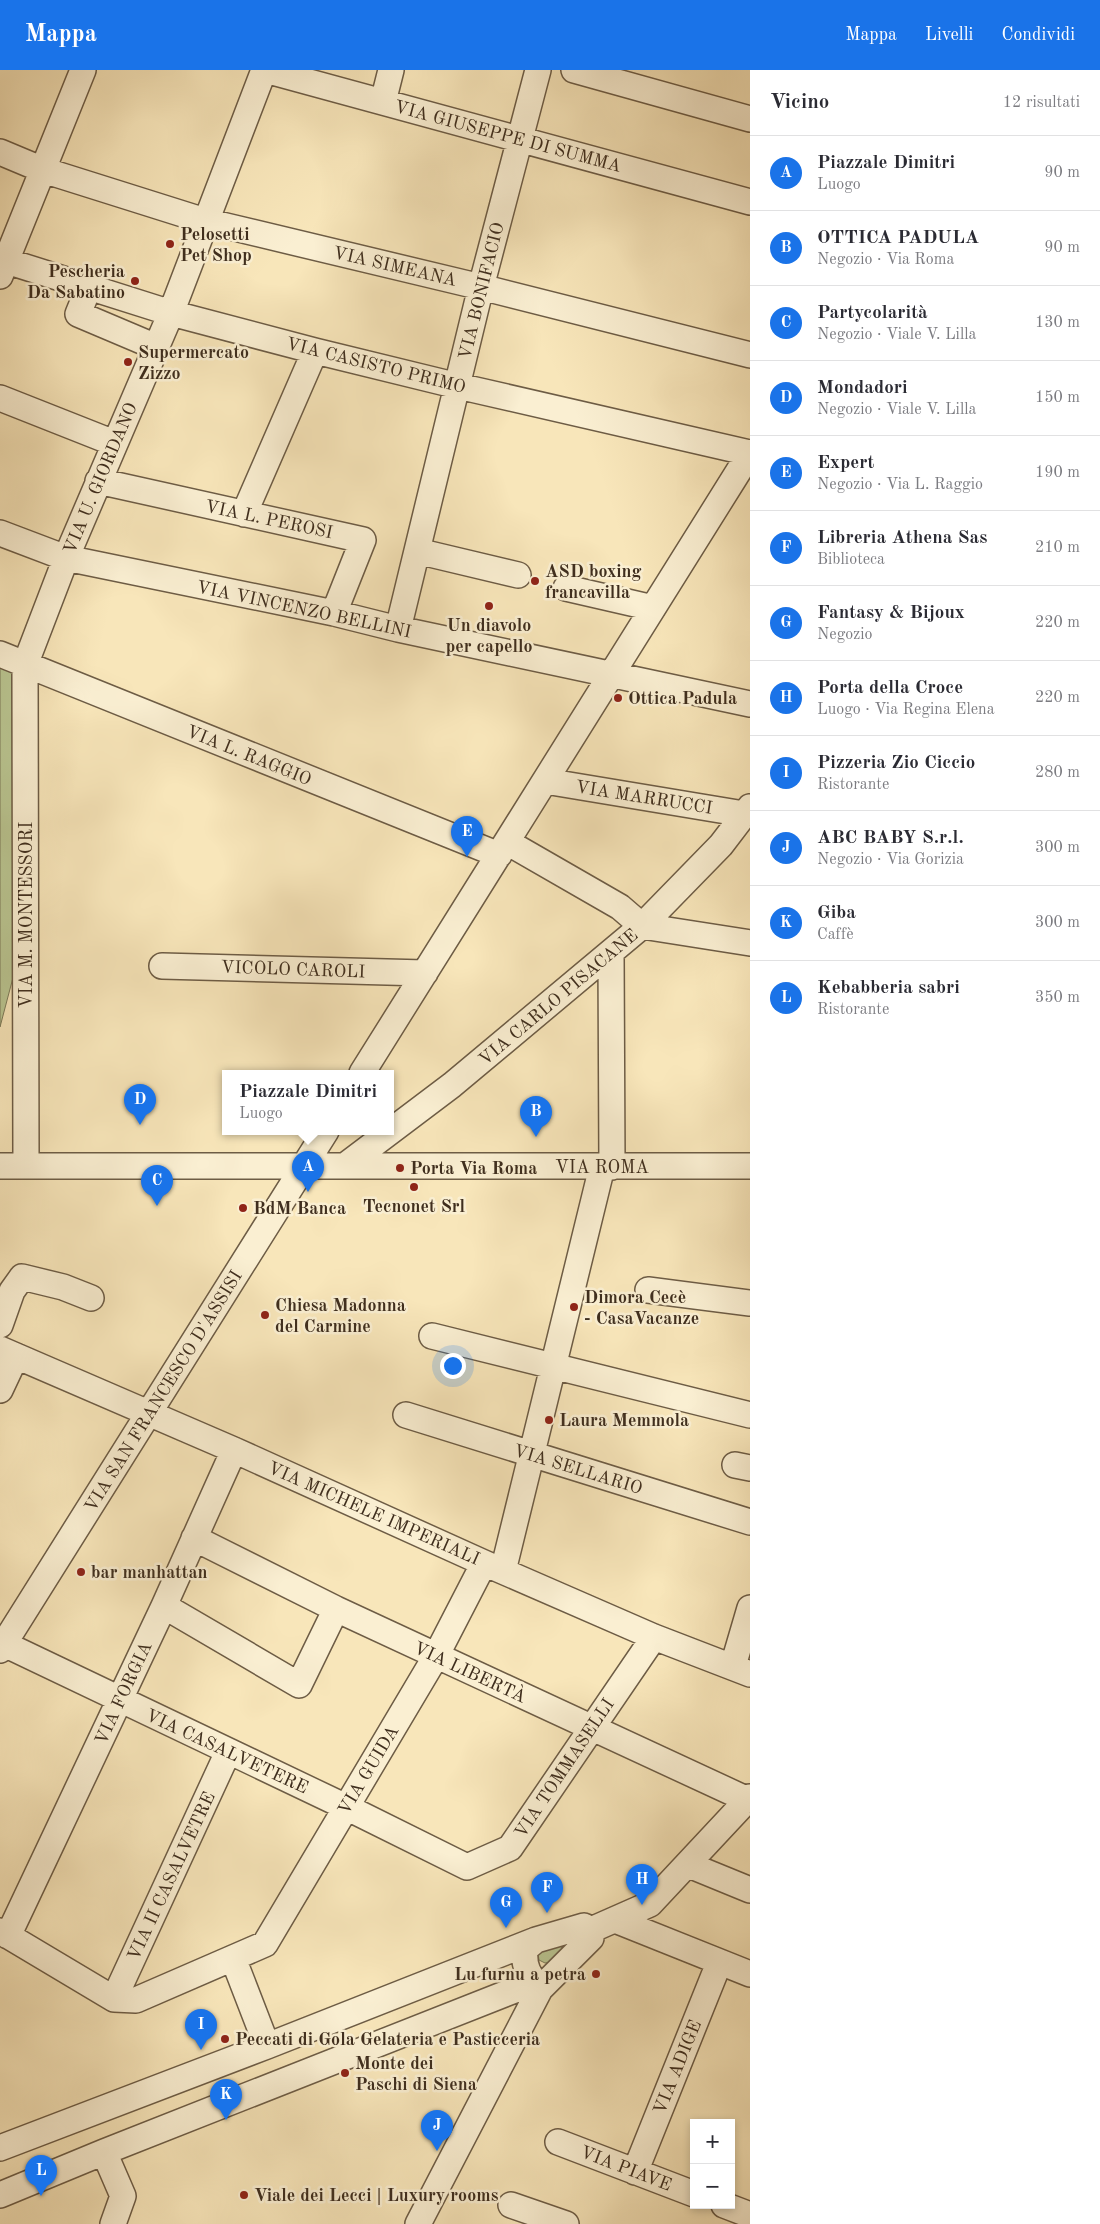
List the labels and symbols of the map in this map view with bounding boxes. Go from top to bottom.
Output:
street label: VIA GIUSEPPE DI SUMMA [392,98,623,176]
street label: VIA BONIFACIO [456,221,508,362]
place label: Pelosetti Pet Shop [180,226,252,265]
marker: Pelosetti Pet Shop [164,238,176,250]
street label: VIA SIMEANA [331,244,459,290]
place label: Pescheria Da Sabatino [27,263,125,302]
marker: Pescheria Da Sabatino [129,275,141,287]
street label: VIA CASISTO PRIMO [284,335,467,397]
place label: Supermercato Zizzo [138,344,249,383]
marker: Supermercato Zizzo [122,356,134,368]
street label: VIA U. GIORDANO [61,400,141,557]
street label: VIA L. PEROSI [203,498,334,542]
place label: ASD boxing francavilla [545,563,642,602]
marker: ASD boxing francavilla [529,575,541,587]
street label: VIA VINCENZO BELLINI [195,578,413,642]
marker: Un diavolo per capello [483,600,495,612]
place label: Un diavolo per capello [445,617,533,656]
place label: Ottica Padula [628,690,737,708]
marker: Ottica Padula [612,692,624,704]
street label: VIA L. RAGGIO [183,723,314,789]
street label: VIA MARRUCCI [574,778,714,818]
pin: E [451,816,483,857]
street label: VIA M. MONTESSORI [18,822,36,1008]
street label: VIA CARLO PISACANE [476,926,642,1069]
street label: VICOLO CAROLI [220,958,366,982]
pin: D [124,1084,156,1125]
pin: B [520,1096,552,1137]
pin: A [292,1151,324,1192]
street label: VIA ROMA [555,1159,649,1177]
place label: Porta Via Roma [410,1160,537,1178]
marker: Porta Via Roma [394,1162,406,1174]
pin: C [141,1165,173,1206]
marker: Tecnonet Srl [408,1181,420,1193]
place label: Tecnonet Srl [363,1198,466,1216]
place label: BdM Banca [253,1200,346,1218]
marker: BdM Banca [237,1202,249,1214]
street label: VIA SAN FRANCESCO D'ASSISI [82,1268,246,1515]
place label: Dimora Cecè - CasaVacanze [584,1289,699,1328]
place label: Chiesa Madonna del Carmine [275,1297,406,1336]
marker: Dimora Cecè - CasaVacanze [568,1301,580,1313]
marker: Chiesa Madonna del Carmine [259,1309,271,1321]
your location [440,1353,466,1379]
place label: Laura Memmola [559,1412,689,1430]
marker: Laura Memmola [543,1414,555,1426]
street label: VIA SELLARIO [511,1442,644,1498]
street label: VIA MICHELE IMPERIALI [265,1459,482,1569]
place label: bar manhattan [91,1564,208,1582]
marker: bar manhattan [75,1566,87,1578]
street label: VIA LIBERTÀ [411,1635,530,1707]
street label: VIA FORGIA [92,1639,156,1748]
street label: VIA TOMMASELLI [512,1696,618,1842]
street label: VIA CASALVETERE [143,1706,311,1797]
street label: VIA GUIDA [335,1723,403,1818]
street label: VIA II CASALVETRE [125,1789,219,1964]
pin: H [626,1864,658,1905]
pin: F [531,1872,563,1913]
pin: G [490,1887,522,1928]
place label: Lu furnu a petra [454,1966,586,1984]
marker: Lu furnu a petra [590,1968,602,1980]
pin: I [185,2009,217,2050]
street label: VIA ADIGE [651,2018,705,2117]
place label: Peccati di Gola Gelateria e Pasticceria [235,2031,540,2049]
marker: Peccati di Gola Gelateria e Pasticceria [219,2033,231,2045]
place label: Monte dei Paschi di Siena [355,2055,477,2094]
marker: Monte dei Paschi di Siena [339,2067,351,2079]
pin: K [210,2079,242,2120]
pin: J [421,2110,453,2151]
street label: VIA PIAVE [577,2143,674,2195]
pin: L [25,2155,57,2196]
place label: Viale dei Lecci | Luxury rooms [254,2187,499,2205]
marker: Viale dei Lecci | Luxury rooms [238,2189,250,2201]

